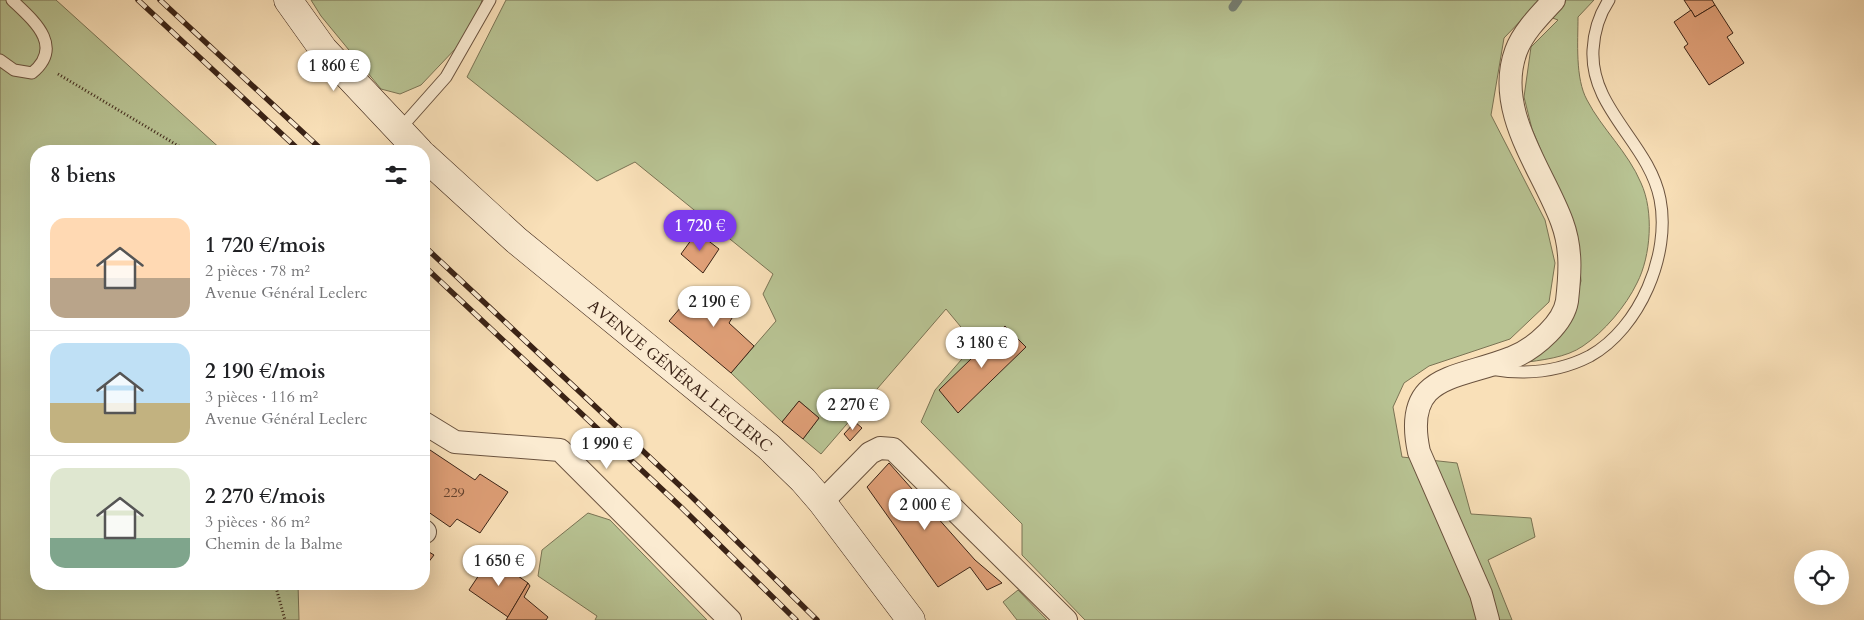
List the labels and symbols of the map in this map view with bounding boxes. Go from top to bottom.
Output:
pin: 1 860 € [288,49,380,92]
pin: 1 720 € [654,210,746,252]
pin: 2 190 € [668,286,760,328]
street label: AVENUE GÉNÉRAL LECLERC [583,295,777,457]
pin: 3 180 € [936,326,1028,369]
pin: 2 270 € [807,388,899,431]
pin: 1 990 € [561,428,653,470]
house number: 229 [443,483,465,502]
pin: 2 000 € [879,488,971,531]
pin: 1 650 € [453,544,545,587]

